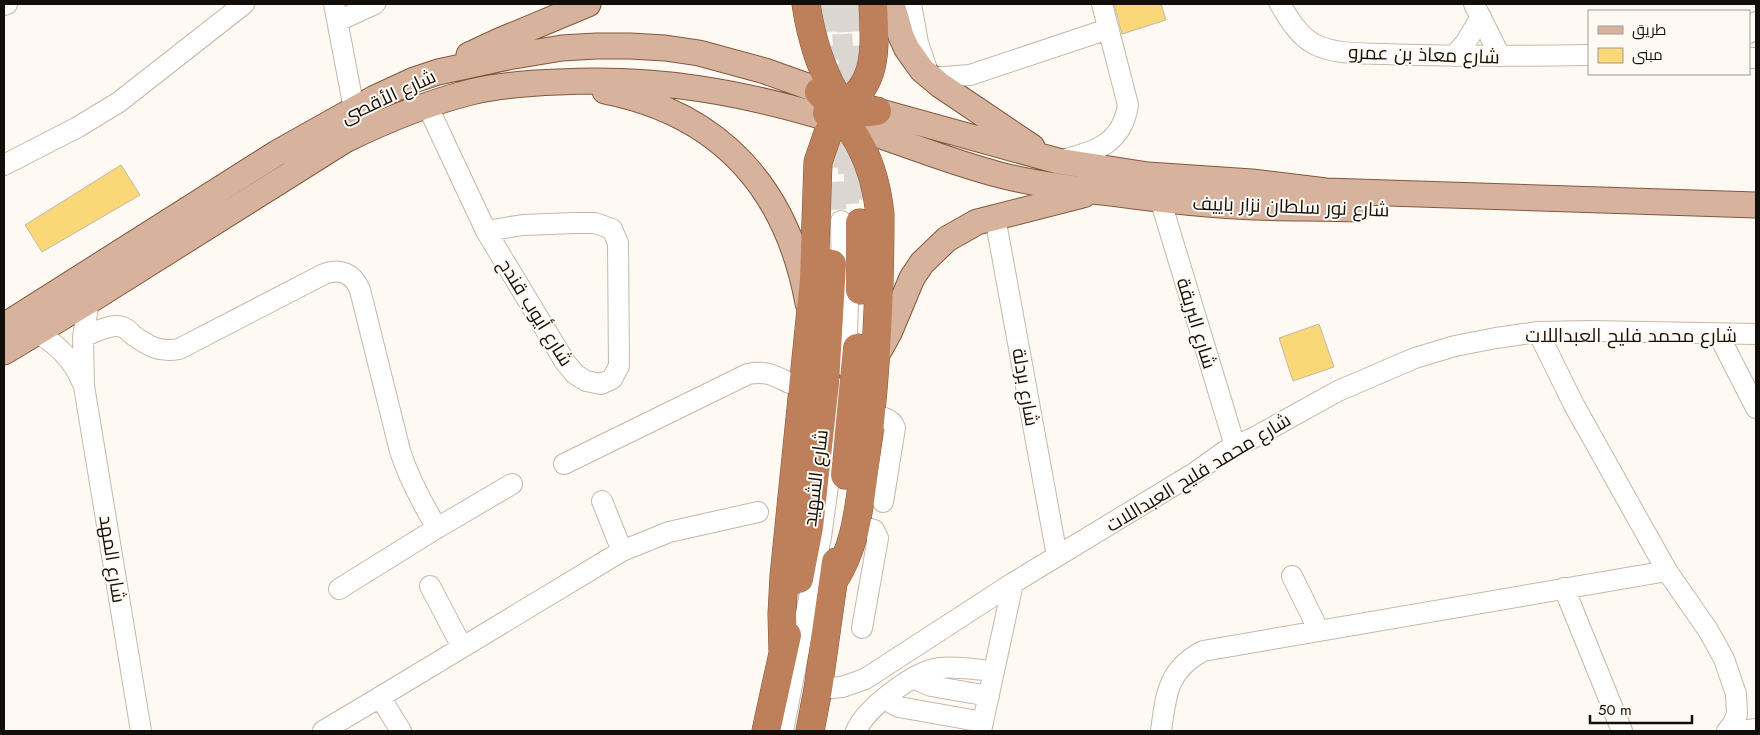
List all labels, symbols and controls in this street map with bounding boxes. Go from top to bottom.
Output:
legend [1588,10,1750,75]
text: طريق [1632,19,1666,41]
street label: شارع معاذ بن عمرو [1348,38,1500,71]
text: مبنى [1632,44,1663,66]
street label: شارع الأقصى [336,63,440,130]
street label: شارع نور سلطان نزار باييف [1192,190,1390,223]
street label: شارع أيوب قندح [492,253,580,371]
street label: شارع البريقة [1170,274,1223,372]
street label: شارع محمد فليح العبداللات [1525,322,1737,349]
street label: شارع بردلة [1005,346,1046,428]
street label: شارع محمد فليح العبداللات [1101,406,1296,539]
street label: شارع الشهيد [796,428,835,528]
street label: شارع المهد [92,513,133,605]
scale bar [1590,692,1692,724]
text: 50 m [1598,699,1632,721]

